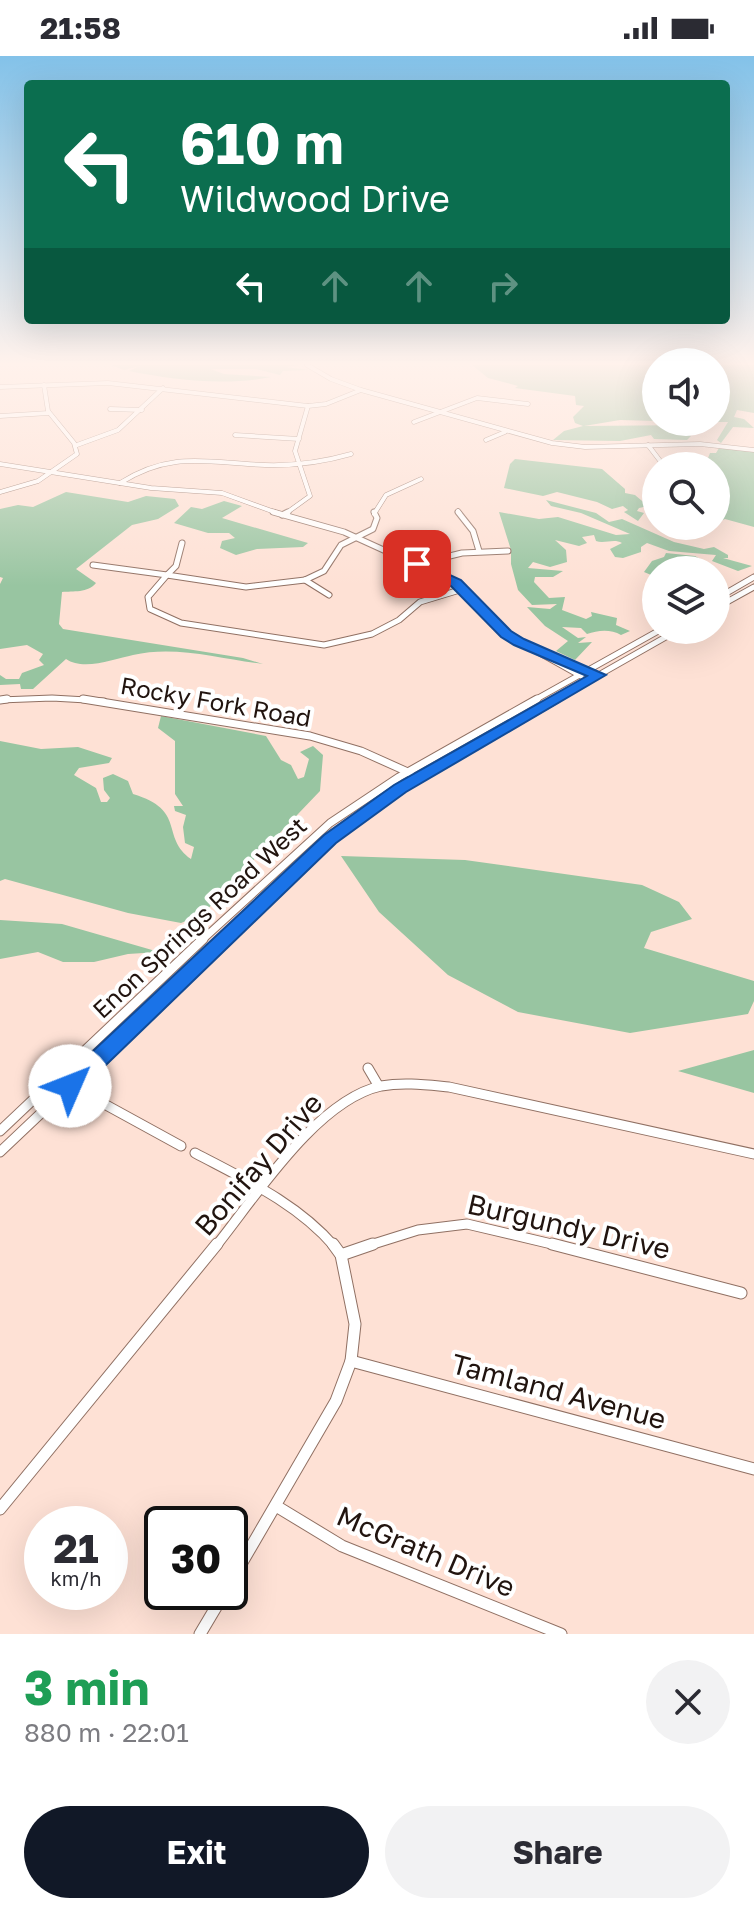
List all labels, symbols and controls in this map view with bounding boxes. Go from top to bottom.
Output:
text: 21:58 [40,10,121,46]
text: 610 m [180,109,344,176]
icon: left [48,112,152,216]
text: Wildwood Drive [180,177,450,220]
icon: left [229,264,273,308]
icon: ahead [313,264,357,308]
icon: ahead [397,264,441,308]
icon: right [481,264,525,308]
map controls [642,348,730,644]
button: sound [642,348,730,436]
button: search [642,452,730,540]
pin [383,530,451,598]
icon: arrive [395,542,439,586]
button: layers [642,556,730,644]
street label: Rocky Fork Road [118,670,314,732]
street label: Enon Springs Road West [86,810,312,1024]
position arrow [28,1044,112,1128]
street label: Bonifay Drive [187,1086,329,1242]
street label: Burgundy Drive [464,1187,674,1265]
street label: Tamland Avenue [448,1347,670,1435]
street label: McGrath Drive [332,1499,520,1603]
speed limit sign: 30 [144,1506,248,1610]
text: 21 [54,1524,99,1572]
text: km/h [51,1566,101,1590]
text: 3 min [24,1658,149,1716]
button: close [646,1660,730,1744]
text: 880 m · 22:01 [24,1717,189,1748]
button: Exit [24,1806,369,1898]
button: Share [385,1806,730,1898]

